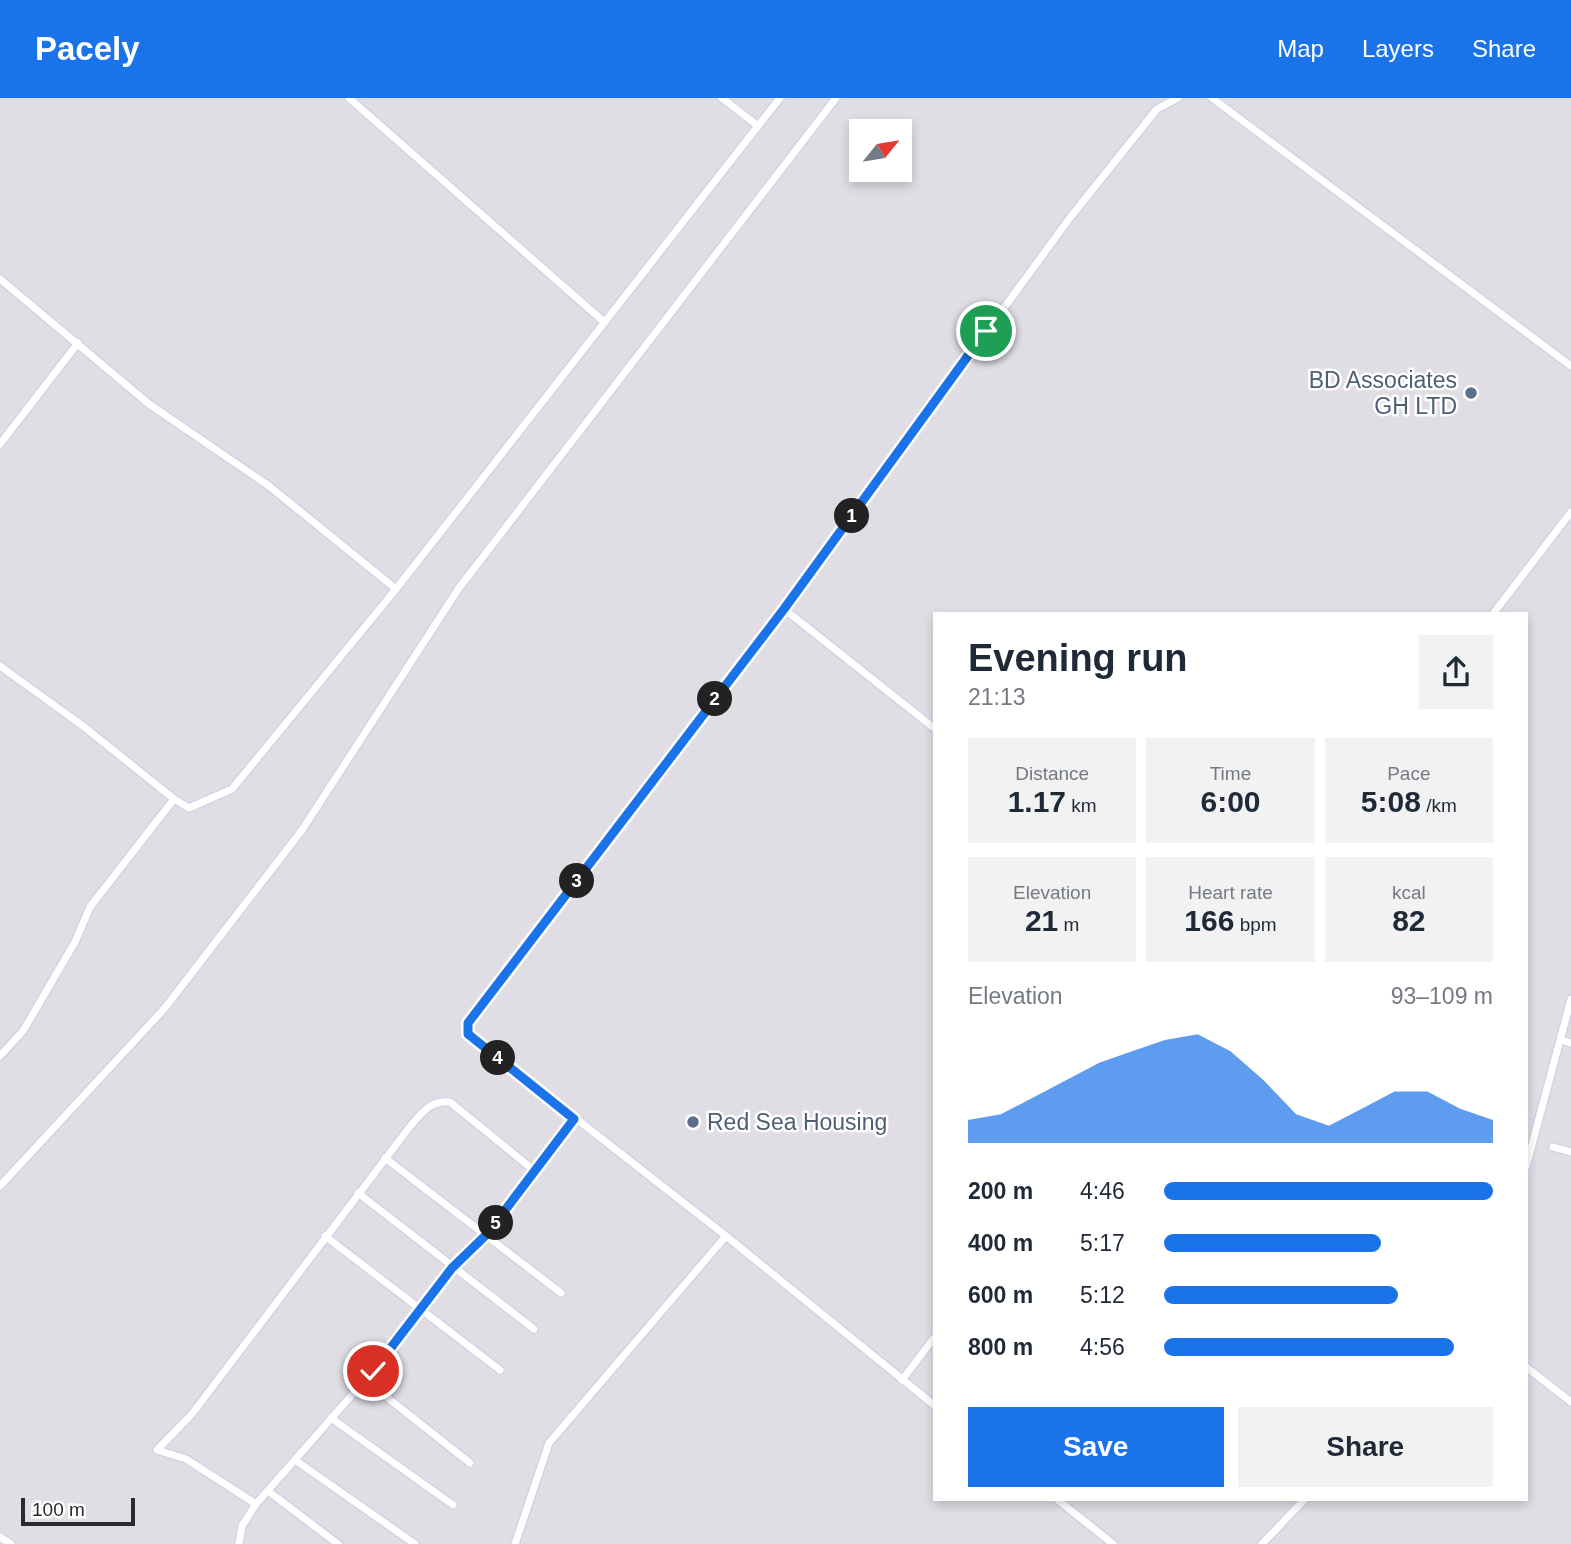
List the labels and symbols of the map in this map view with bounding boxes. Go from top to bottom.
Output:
north arrow [849,119,912,182]
pin [956,301,1016,361]
place label: BD Associates GH LTD [1309,367,1457,419]
marker: BD Associates GH LTD [1463,385,1479,401]
pin: 1 [834,498,870,534]
pin: 2 [698,682,732,716]
pin: 3 [560,864,594,898]
pin: 4 [480,1040,516,1076]
place label: Red Sea Housing [707,1109,887,1135]
marker: Red Sea Housing [685,1114,701,1130]
pin: 5 [478,1206,514,1240]
pin [343,1341,403,1401]
scale bar [21,1495,135,1527]

